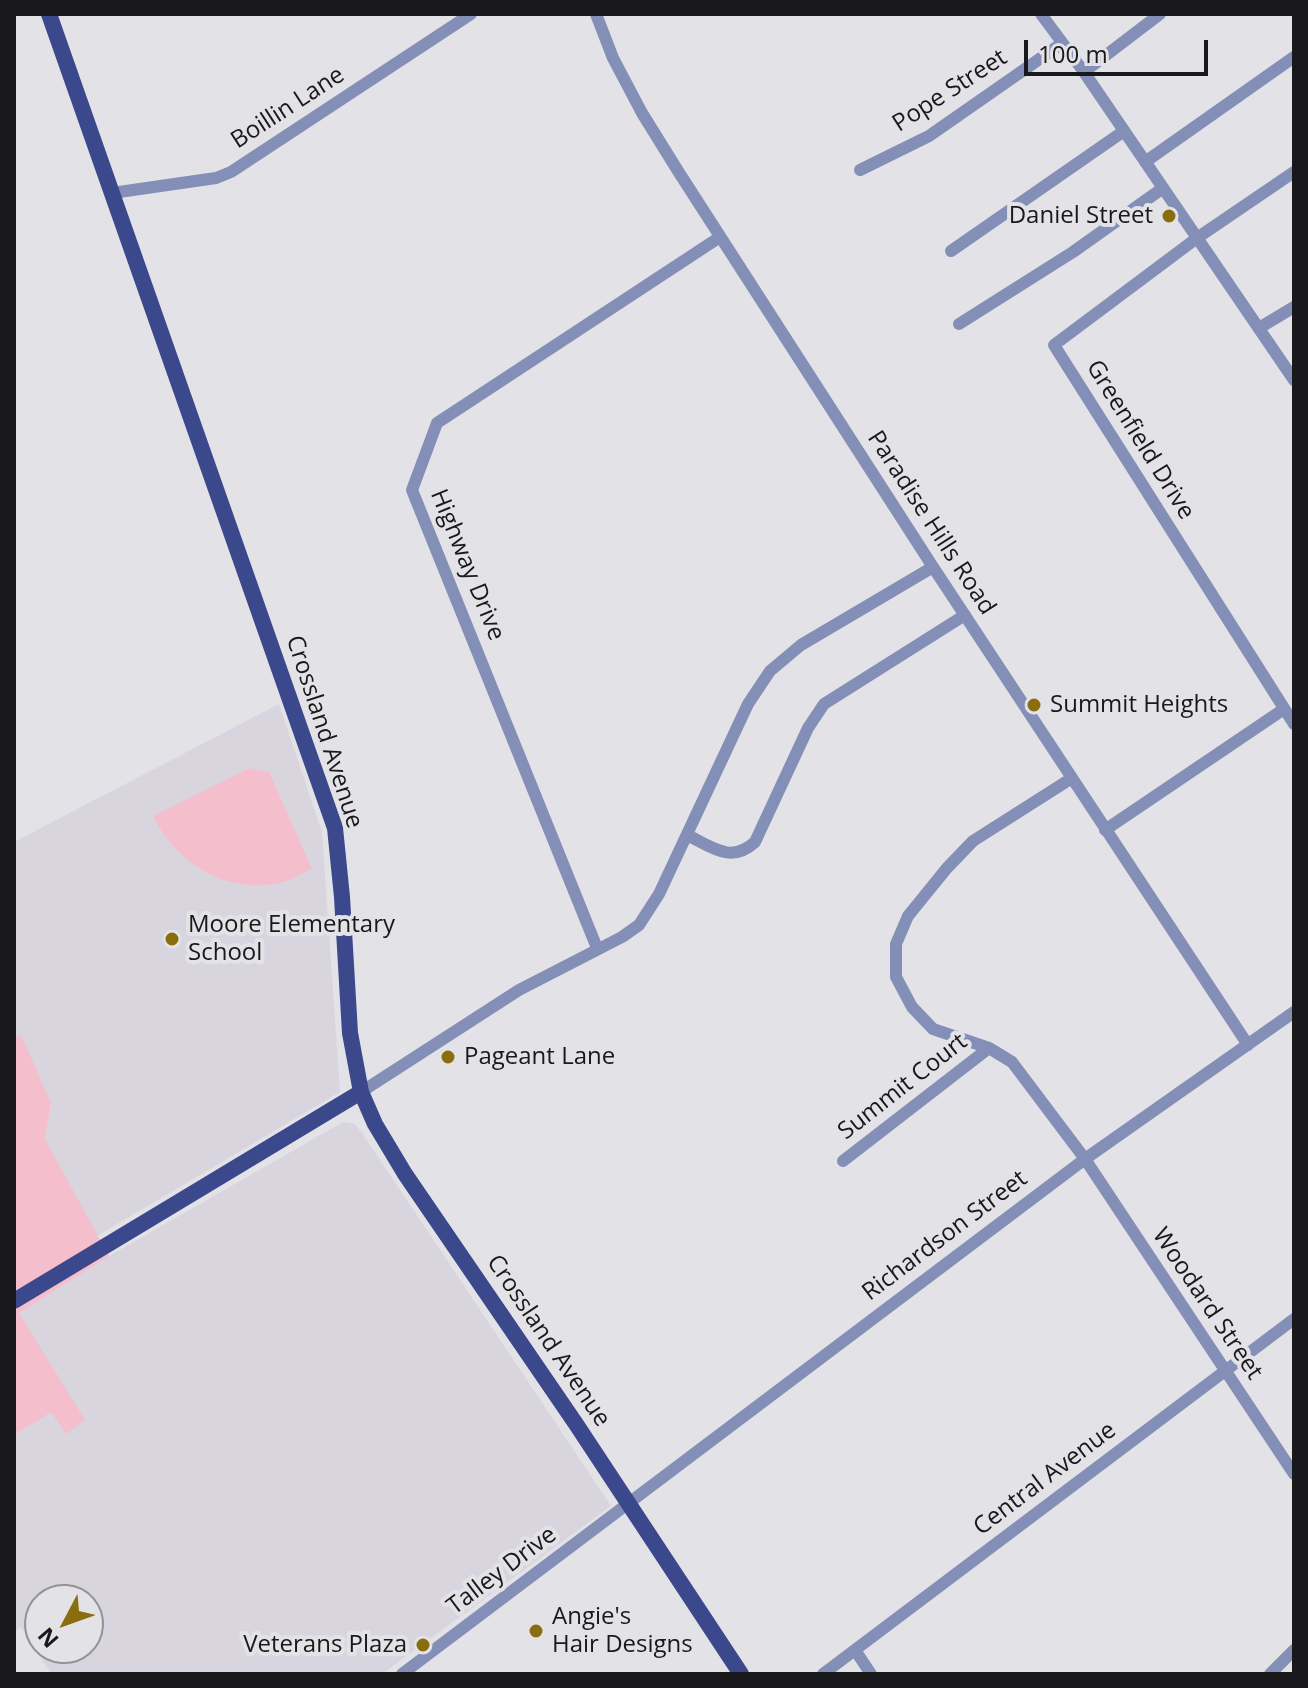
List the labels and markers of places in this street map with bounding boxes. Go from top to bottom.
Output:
place label: Daniel Street [1009,202,1153,230]
marker: Daniel Street [1160,207,1178,225]
place label: Summit Heights [1050,691,1228,719]
marker: Summit Heights [1025,696,1043,714]
place label: Moore Elementary School [188,911,395,967]
marker: Moore Elementary School [163,930,181,948]
place label: Pageant Lane [464,1043,615,1071]
marker: Pageant Lane [439,1048,457,1066]
place label: Angie's Hair Designs [552,1603,693,1659]
marker: Angie's Hair Designs [527,1622,545,1640]
place label: Veterans Plaza [243,1631,407,1659]
marker: Veterans Plaza [414,1636,432,1654]

